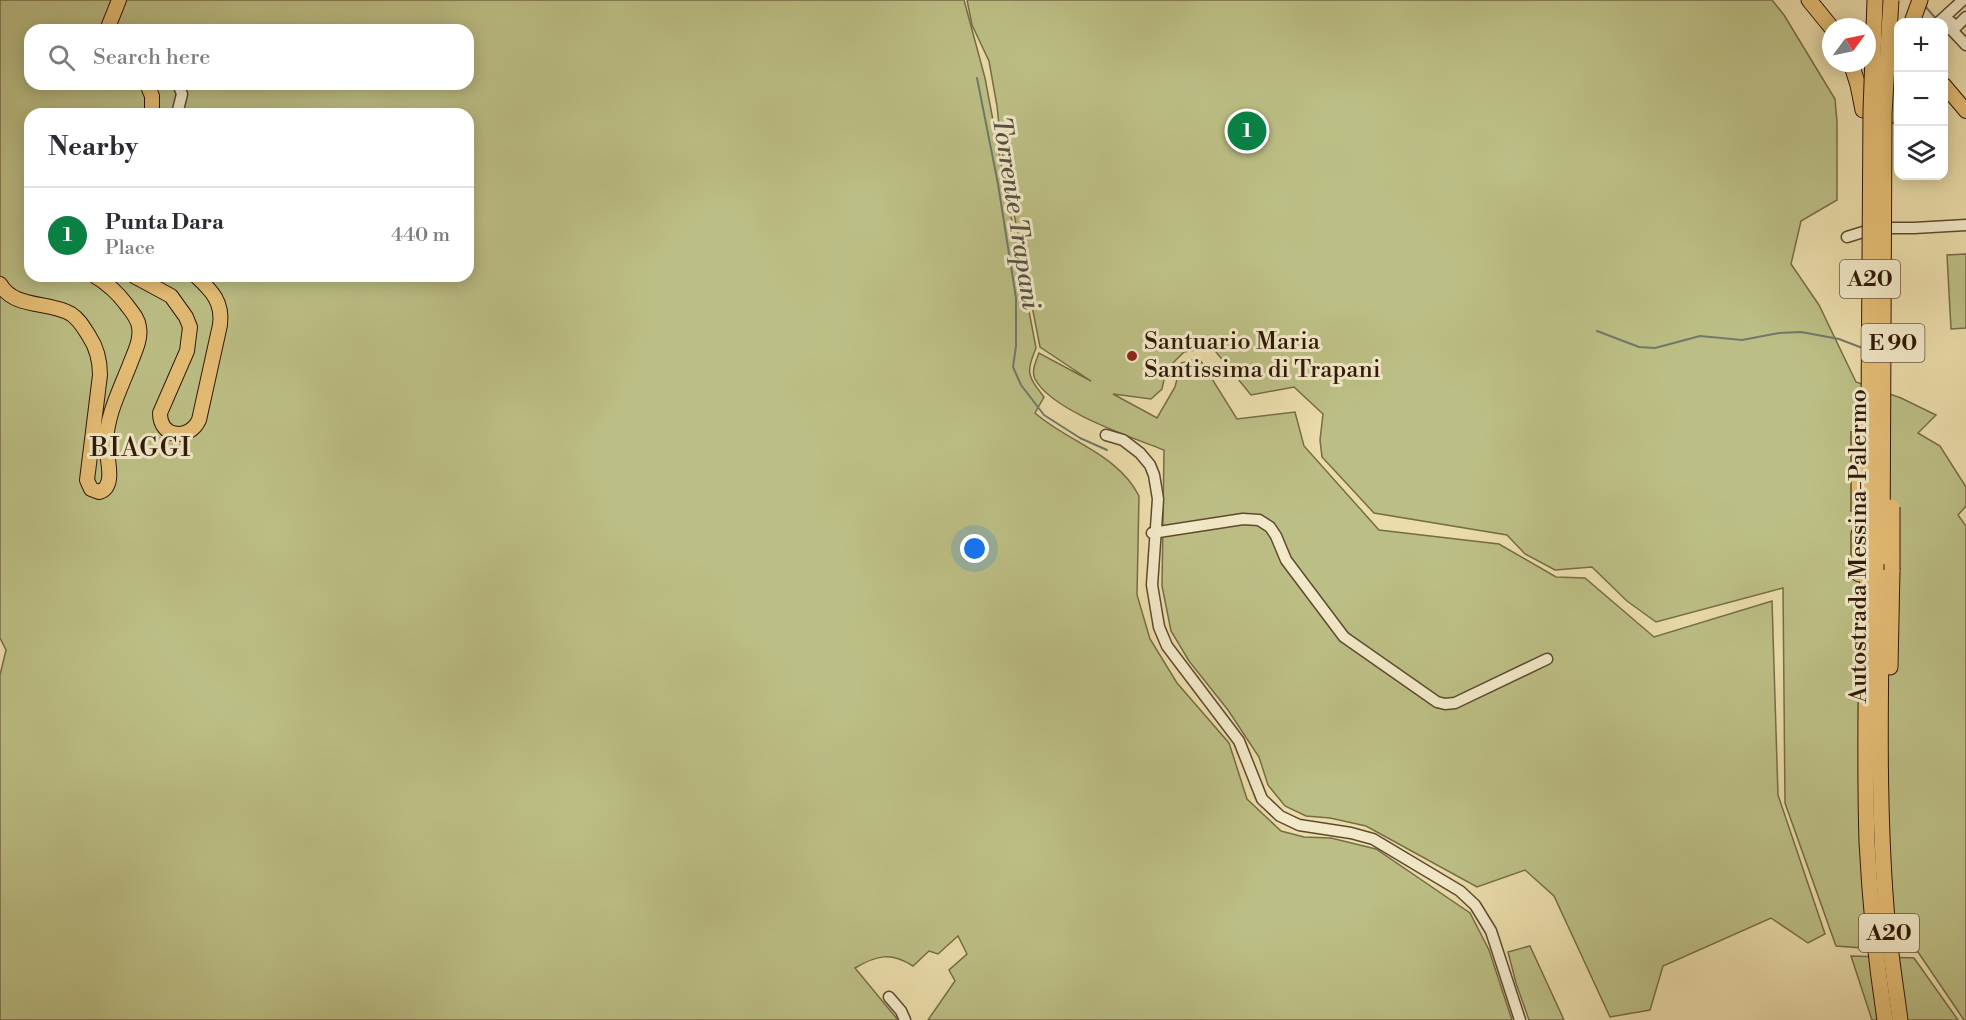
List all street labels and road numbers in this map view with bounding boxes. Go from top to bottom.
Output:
road number: A20 [1840,260,1900,298]
road number: E 90 [1862,324,1924,362]
street label: Autostrada Messina-Palermo [1844,389,1874,704]
road number: A20 [1859,914,1919,952]

